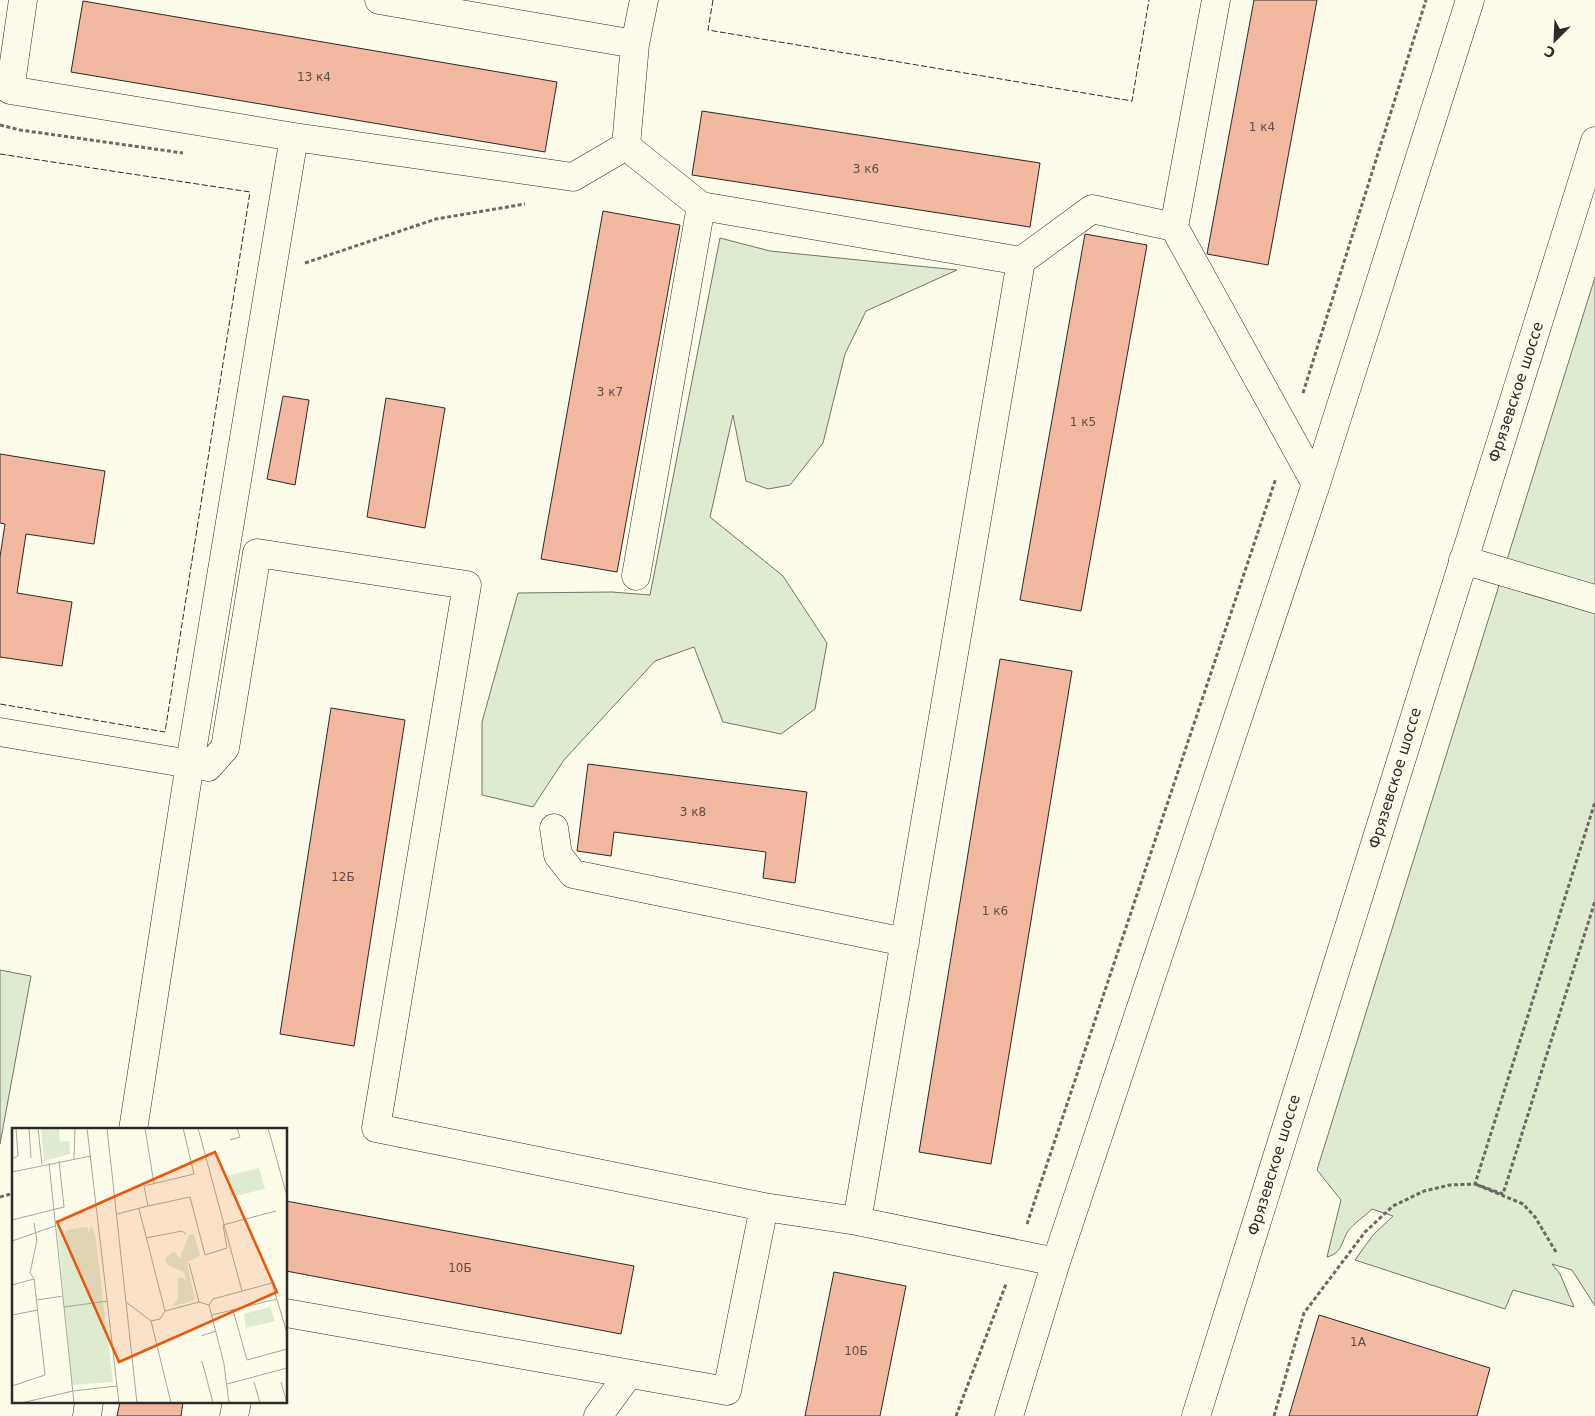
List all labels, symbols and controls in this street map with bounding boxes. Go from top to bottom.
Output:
north arrow [1530,15,1580,65]
text: С [1542,42,1558,61]
house number: 13 к4 [297,70,331,84]
house number: 1 к4 [1249,120,1275,134]
house number: 3 к6 [853,162,879,176]
street label: Фрязевское шоссе [1485,320,1547,464]
house number: 3 к7 [597,385,623,399]
house number: 1 к5 [1070,415,1096,429]
street label: Фрязевское шоссе [1365,705,1425,851]
house number: 3 к8 [680,805,706,819]
house number: 12Б [331,870,355,884]
house number: 1 к6 [982,904,1008,918]
street label: Фрязевское шоссе [1244,1092,1304,1238]
inset map [12,1128,288,1404]
house number: 10Б [448,1261,472,1275]
house number: 1А [1350,1335,1367,1349]
house number: 10Б [844,1344,868,1358]

